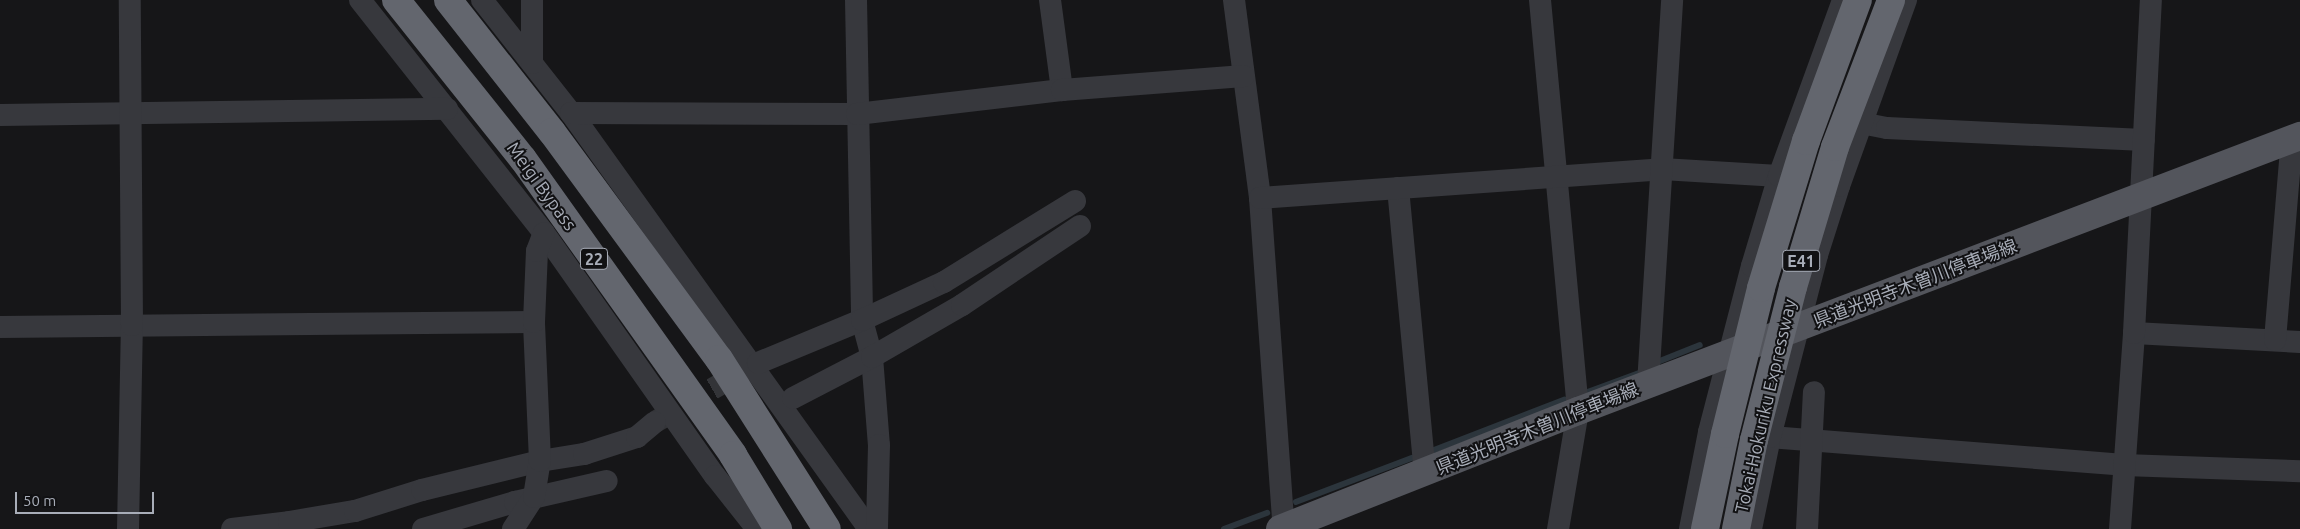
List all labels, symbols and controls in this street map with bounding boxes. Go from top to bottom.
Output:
street label: Meigi Bypass [503,137,581,235]
street label: 県道光明寺木曽川停車場線 [1810,234,2020,332]
road number: 22 [579,245,609,272]
road number: E41 [1781,248,1821,274]
street label: Tokai-Hokuriku Expressway [1730,297,1800,515]
street label: 県道光明寺木曽川停車場線 [1433,378,1641,478]
scale bar [18,482,156,514]
text: 50 m [23,492,56,509]

